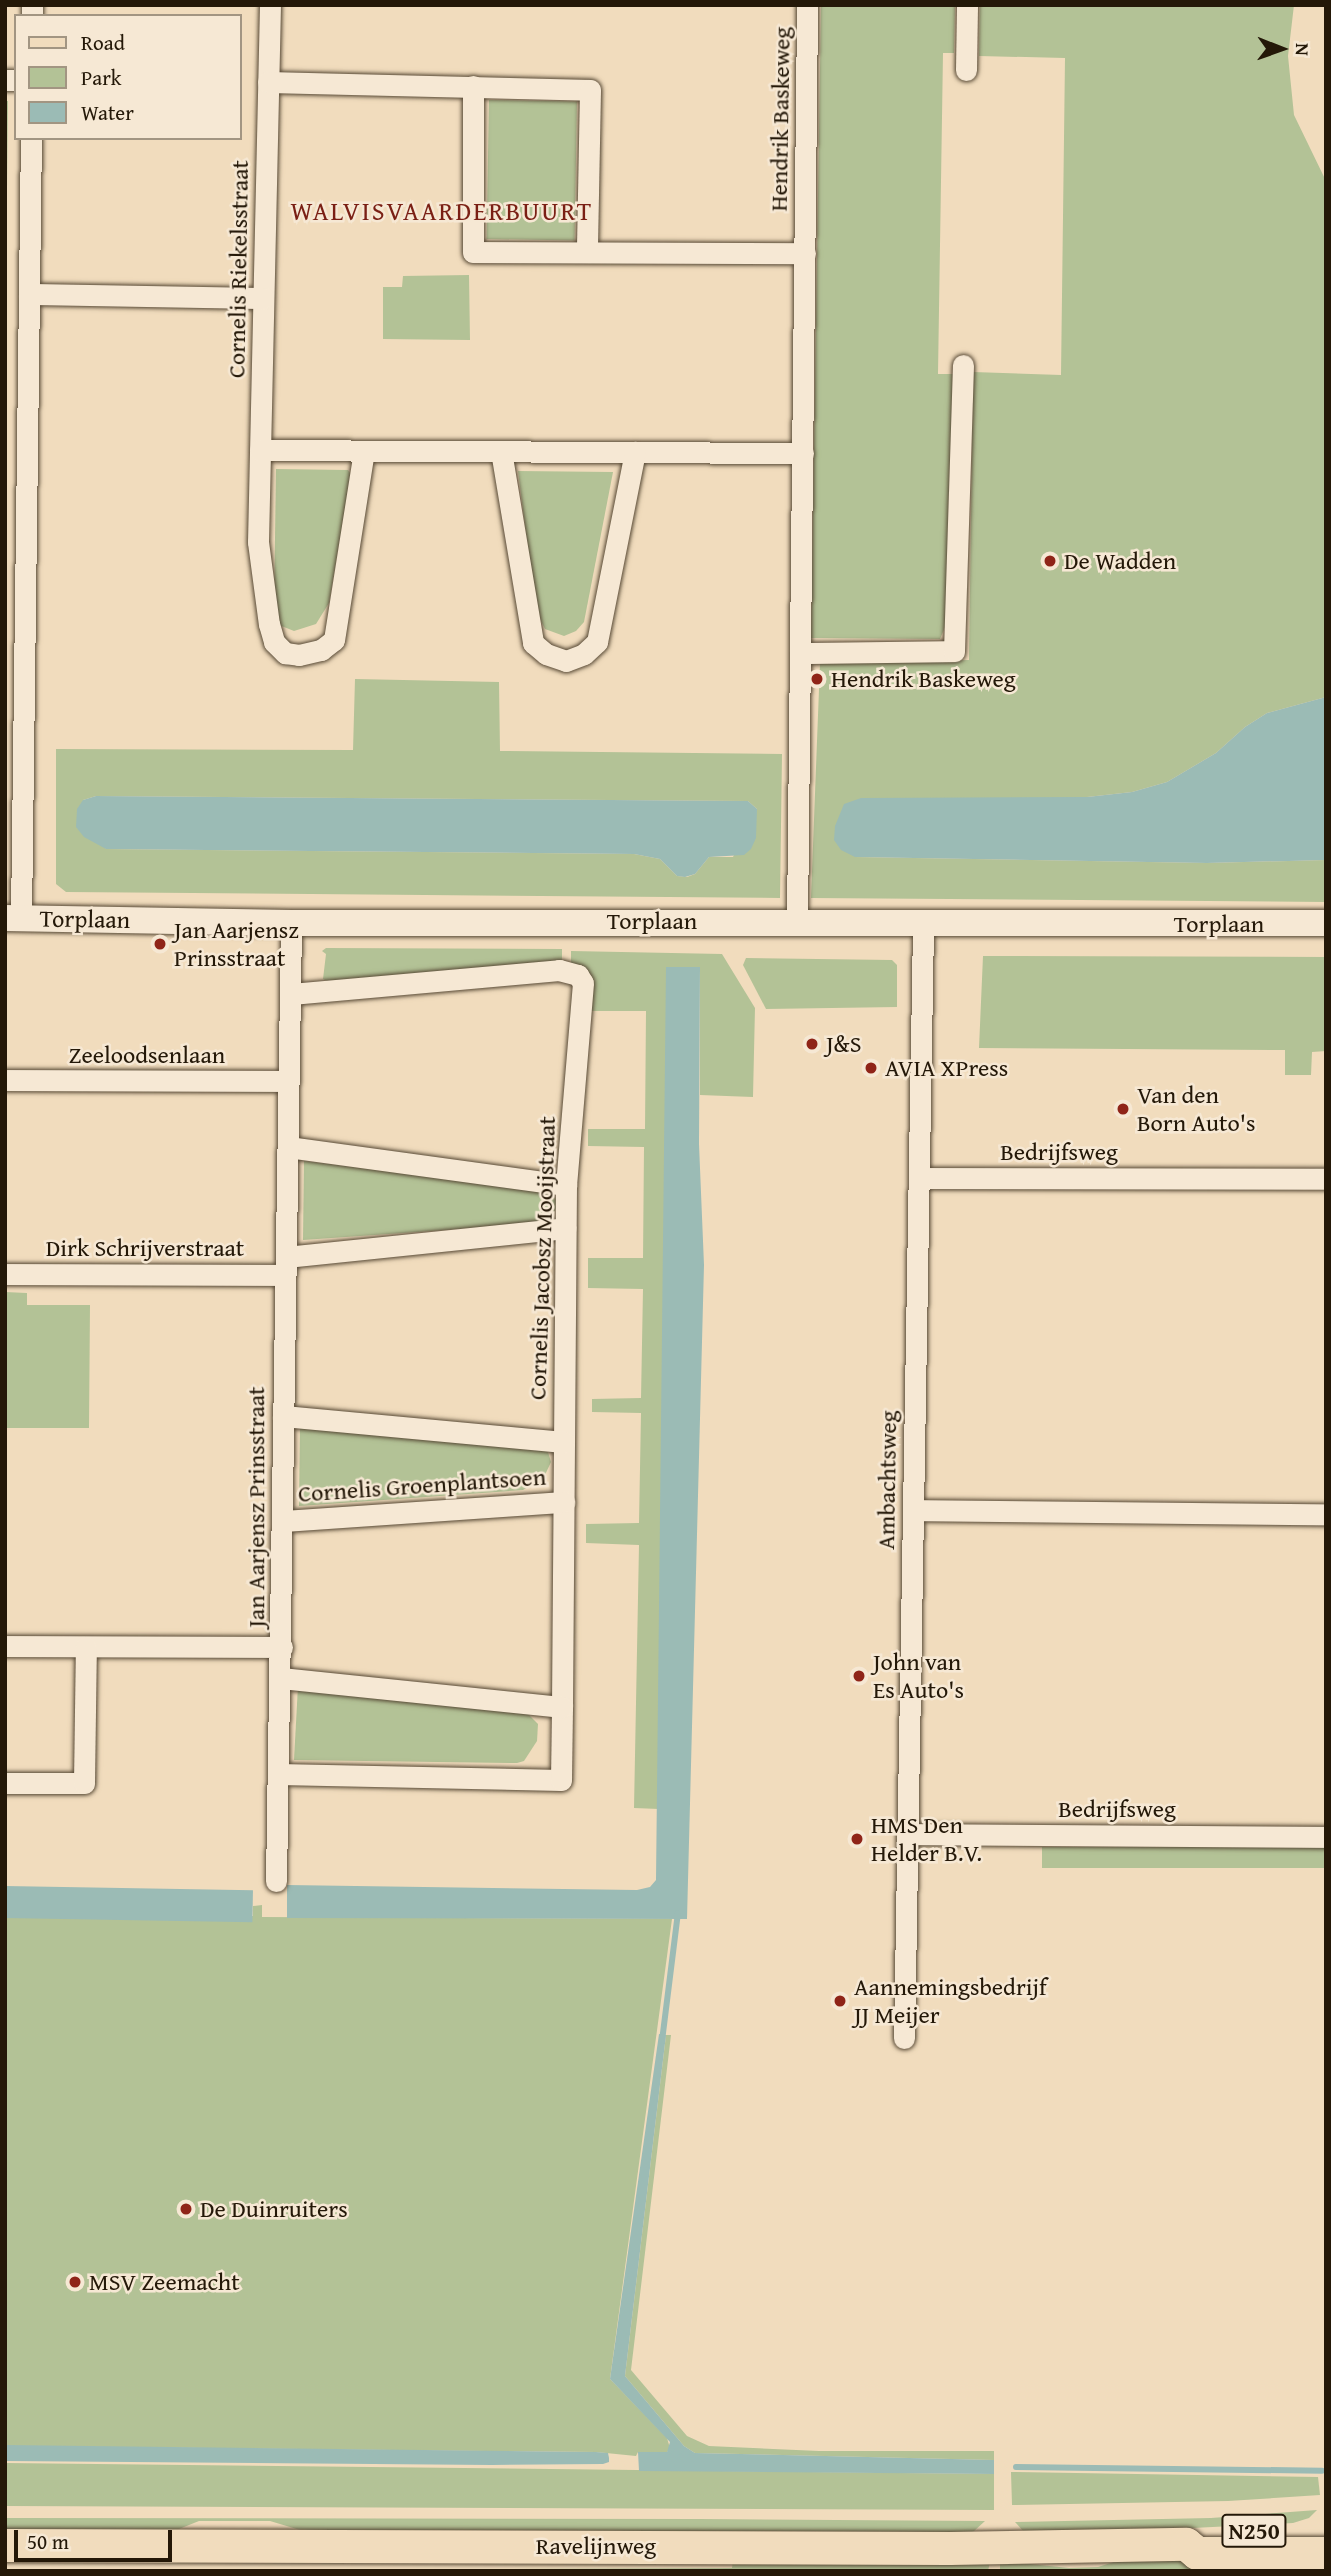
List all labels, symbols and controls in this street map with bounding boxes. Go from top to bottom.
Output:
legend [14,14,242,140]
north arrow [1247,14,1317,84]
street label: Hendrik Baskeweg [764,26,796,212]
text: Road [81,27,125,58]
text: N [1289,43,1317,56]
text: Park [81,62,122,93]
text: Water [81,97,134,128]
street label: Cornelis Riekelsstraat [222,160,254,378]
district label: WALVISVAARDERBUURT [293,195,591,227]
place label: De Wadden [1064,547,1176,575]
marker: De Wadden [1042,553,1058,569]
place label: Hendrik Baskeweg [831,665,1016,693]
marker: Hendrik Baskeweg [809,671,825,687]
street label: Torplaan [40,904,130,934]
street label: Torplaan [607,907,697,935]
street label: Torplaan [1174,910,1264,938]
place label: Jan Aarjensz Prinsstraat [174,916,299,972]
marker: Jan Aarjensz Prinsstraat [152,936,168,952]
place label: J&S [826,1030,861,1058]
marker: J&S [804,1036,820,1052]
street label: Zeeloodsenlaan [69,1041,225,1069]
place label: AVIA XPress [885,1054,1008,1082]
marker: AVIA XPress [863,1060,879,1076]
place label: Van den Born Auto's [1137,1081,1255,1137]
marker: Van den Born Auto's [1115,1101,1131,1117]
street label: Cornelis Jacobsz Mooijstraat [523,1116,561,1400]
street label: Bedrijfsweg [1000,1138,1118,1166]
street label: Dirk Schrijverstraat [46,1234,244,1262]
street label: Jan Aarjensz Prinsstraat [242,1386,270,1628]
street label: Ambachtsweg [871,1410,903,1550]
street label: Cornelis Groenplantsoen [297,1462,547,1508]
place label: John van Es Auto's [873,1648,964,1704]
marker: John van Es Auto's [851,1668,867,1684]
street label: Bedrijfsweg [1058,1795,1176,1823]
place label: HMS Den Helder B.V. [871,1811,982,1867]
marker: HMS Den Helder B.V. [849,1831,865,1847]
place label: Aannemingsbedrijf JJ Meijer [854,1973,1047,2029]
marker: Aannemingsbedrijf JJ Meijer [832,1993,848,2009]
place label: De Duinruiters [200,2195,348,2223]
marker: De Duinruiters [178,2201,194,2217]
place label: MSV Zeemacht [89,2268,240,2296]
marker: MSV Zeemacht [67,2274,83,2290]
road number: N250 [1221,2512,1287,2550]
scale bar [18,2516,175,2560]
text: 50 m [27,2526,69,2557]
street label: Ravelijnweg [536,2532,656,2560]

